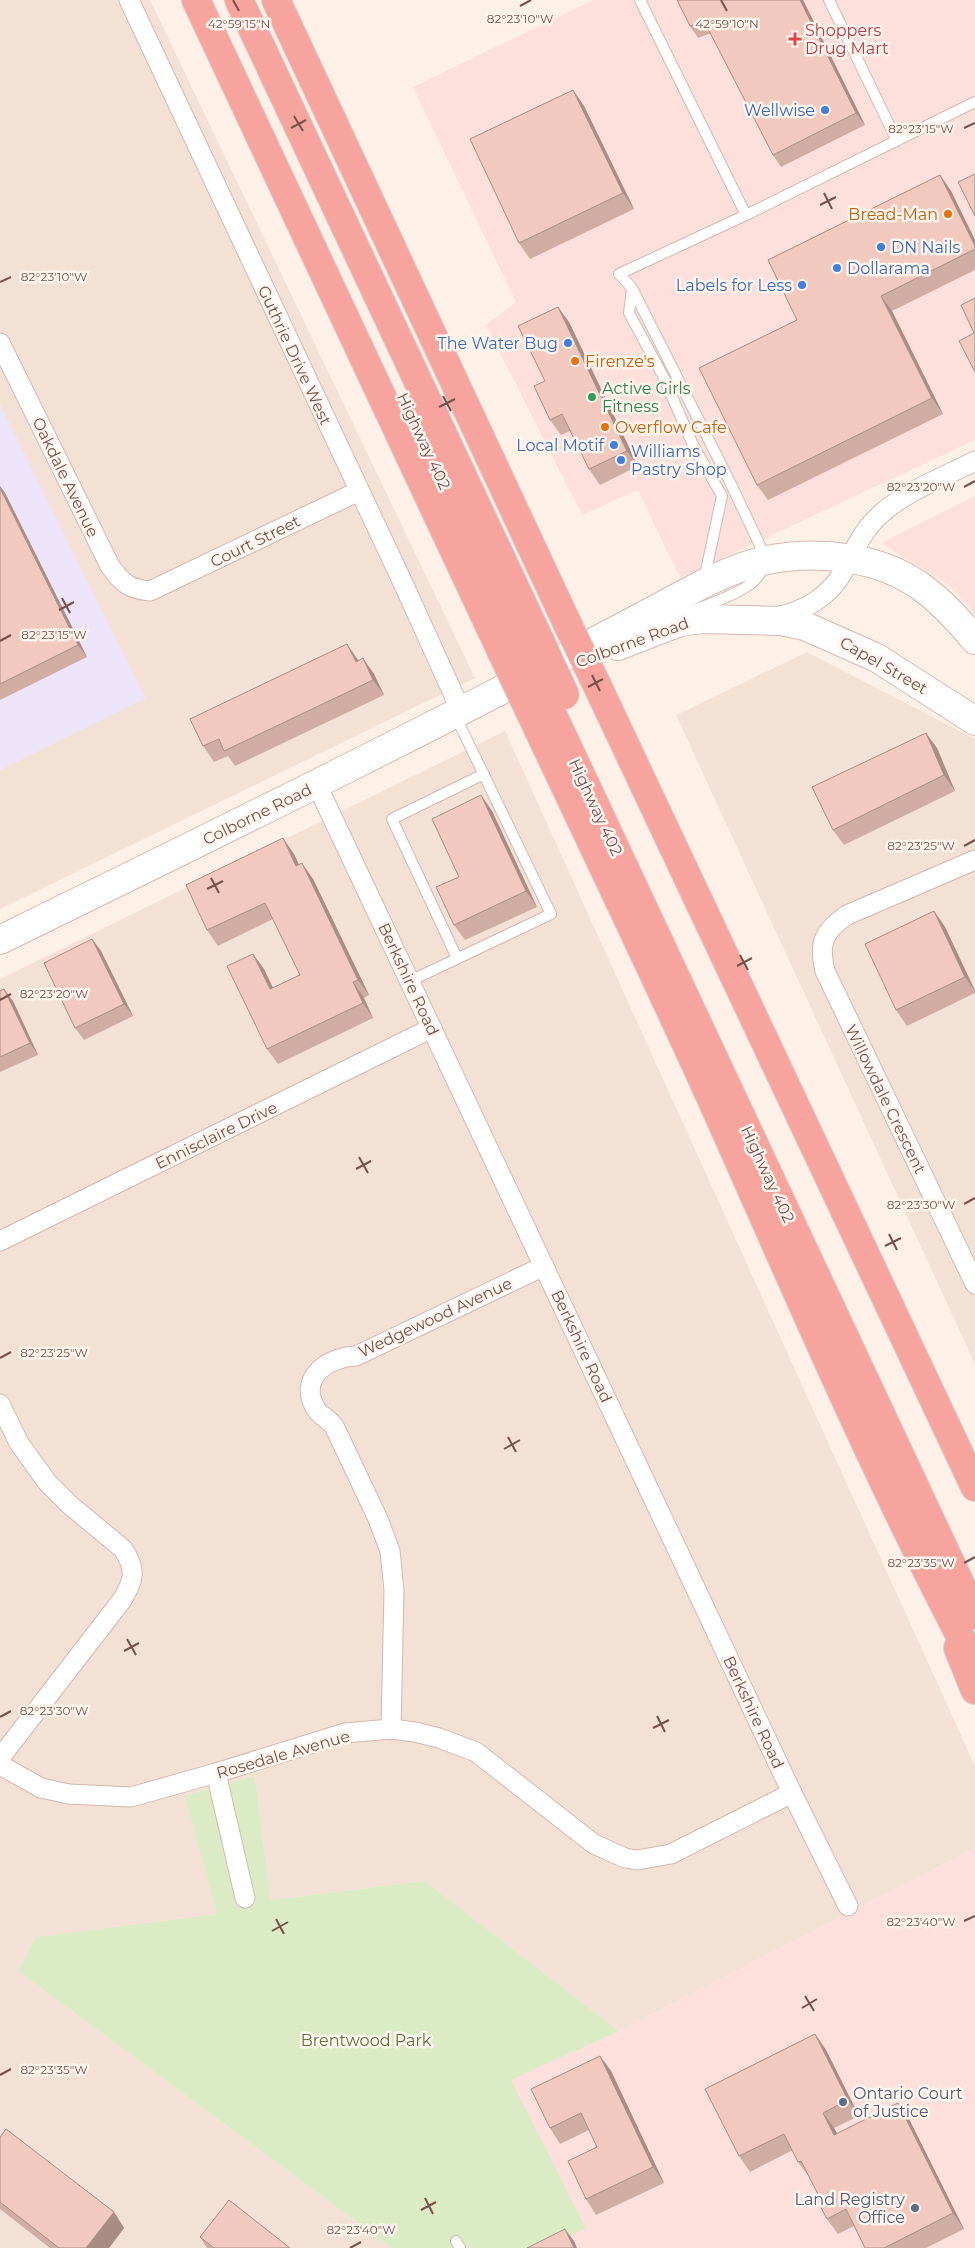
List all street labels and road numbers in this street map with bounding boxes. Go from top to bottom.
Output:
street label: Guthrie Drive West [254,282,335,428]
street label: Highway 402 [393,390,454,493]
street label: Oakdale Avenue [28,414,103,540]
street label: Court Street [207,511,304,571]
street label: Colborne Road [573,613,691,672]
street label: Capel Street [837,633,931,698]
street label: Highway 402 [565,756,626,859]
street label: Colborne Road [200,780,315,849]
street label: Berkshire Road [374,920,443,1039]
street label: Willowdale Crescent [841,1022,930,1177]
street label: Ennisclaire Drive [152,1098,280,1173]
street label: Highway 402 [737,1123,798,1226]
street label: Wedgewood Avenue [355,1274,515,1361]
street label: Berkshire Road [547,1287,616,1406]
street label: Berkshire Road [719,1653,788,1772]
street label: Rosedale Avenue [214,1726,352,1783]

